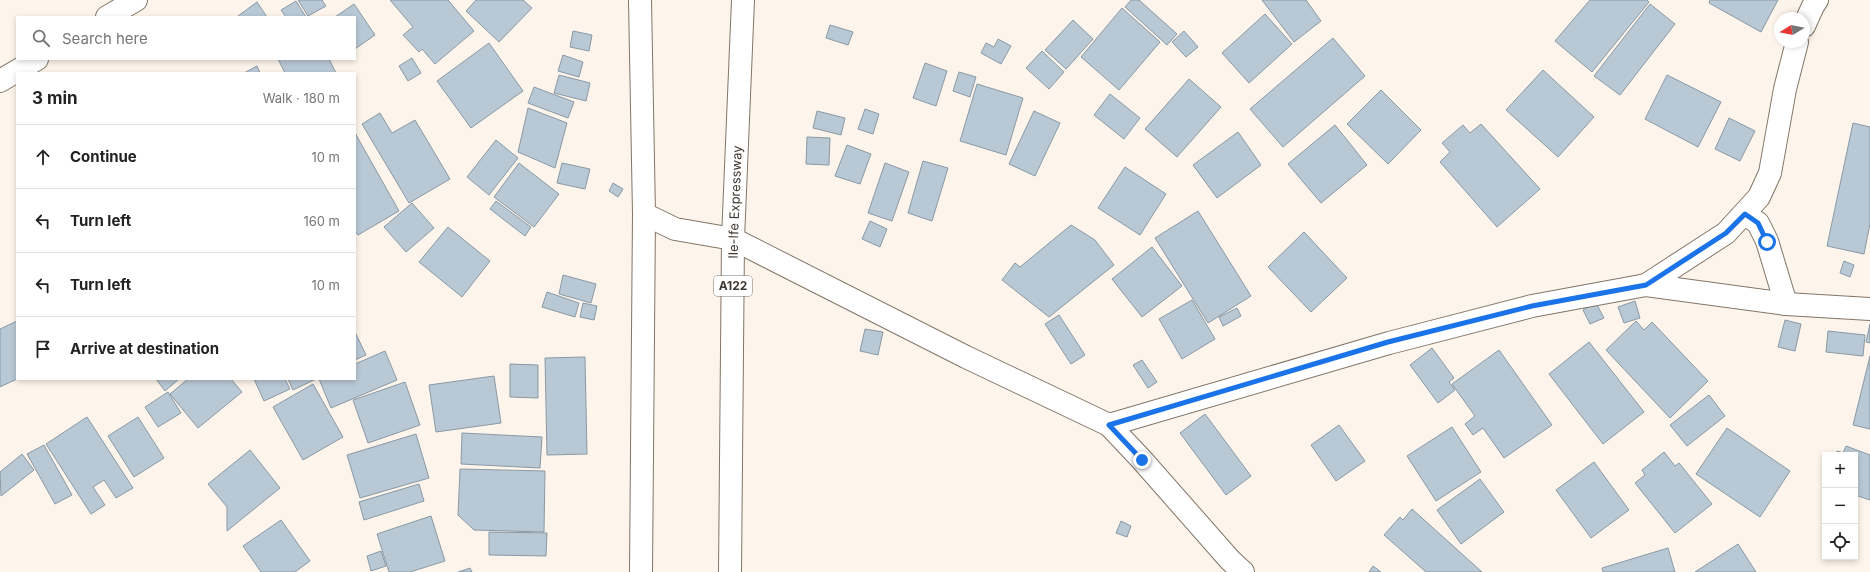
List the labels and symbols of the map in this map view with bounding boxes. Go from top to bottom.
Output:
north arrow [1774,12,1810,48]
street label: Ile-Ife Expressway [725,145,745,259]
route start [1758,233,1776,251]
road number: A122 [714,276,752,296]
route end [1133,451,1151,469]

